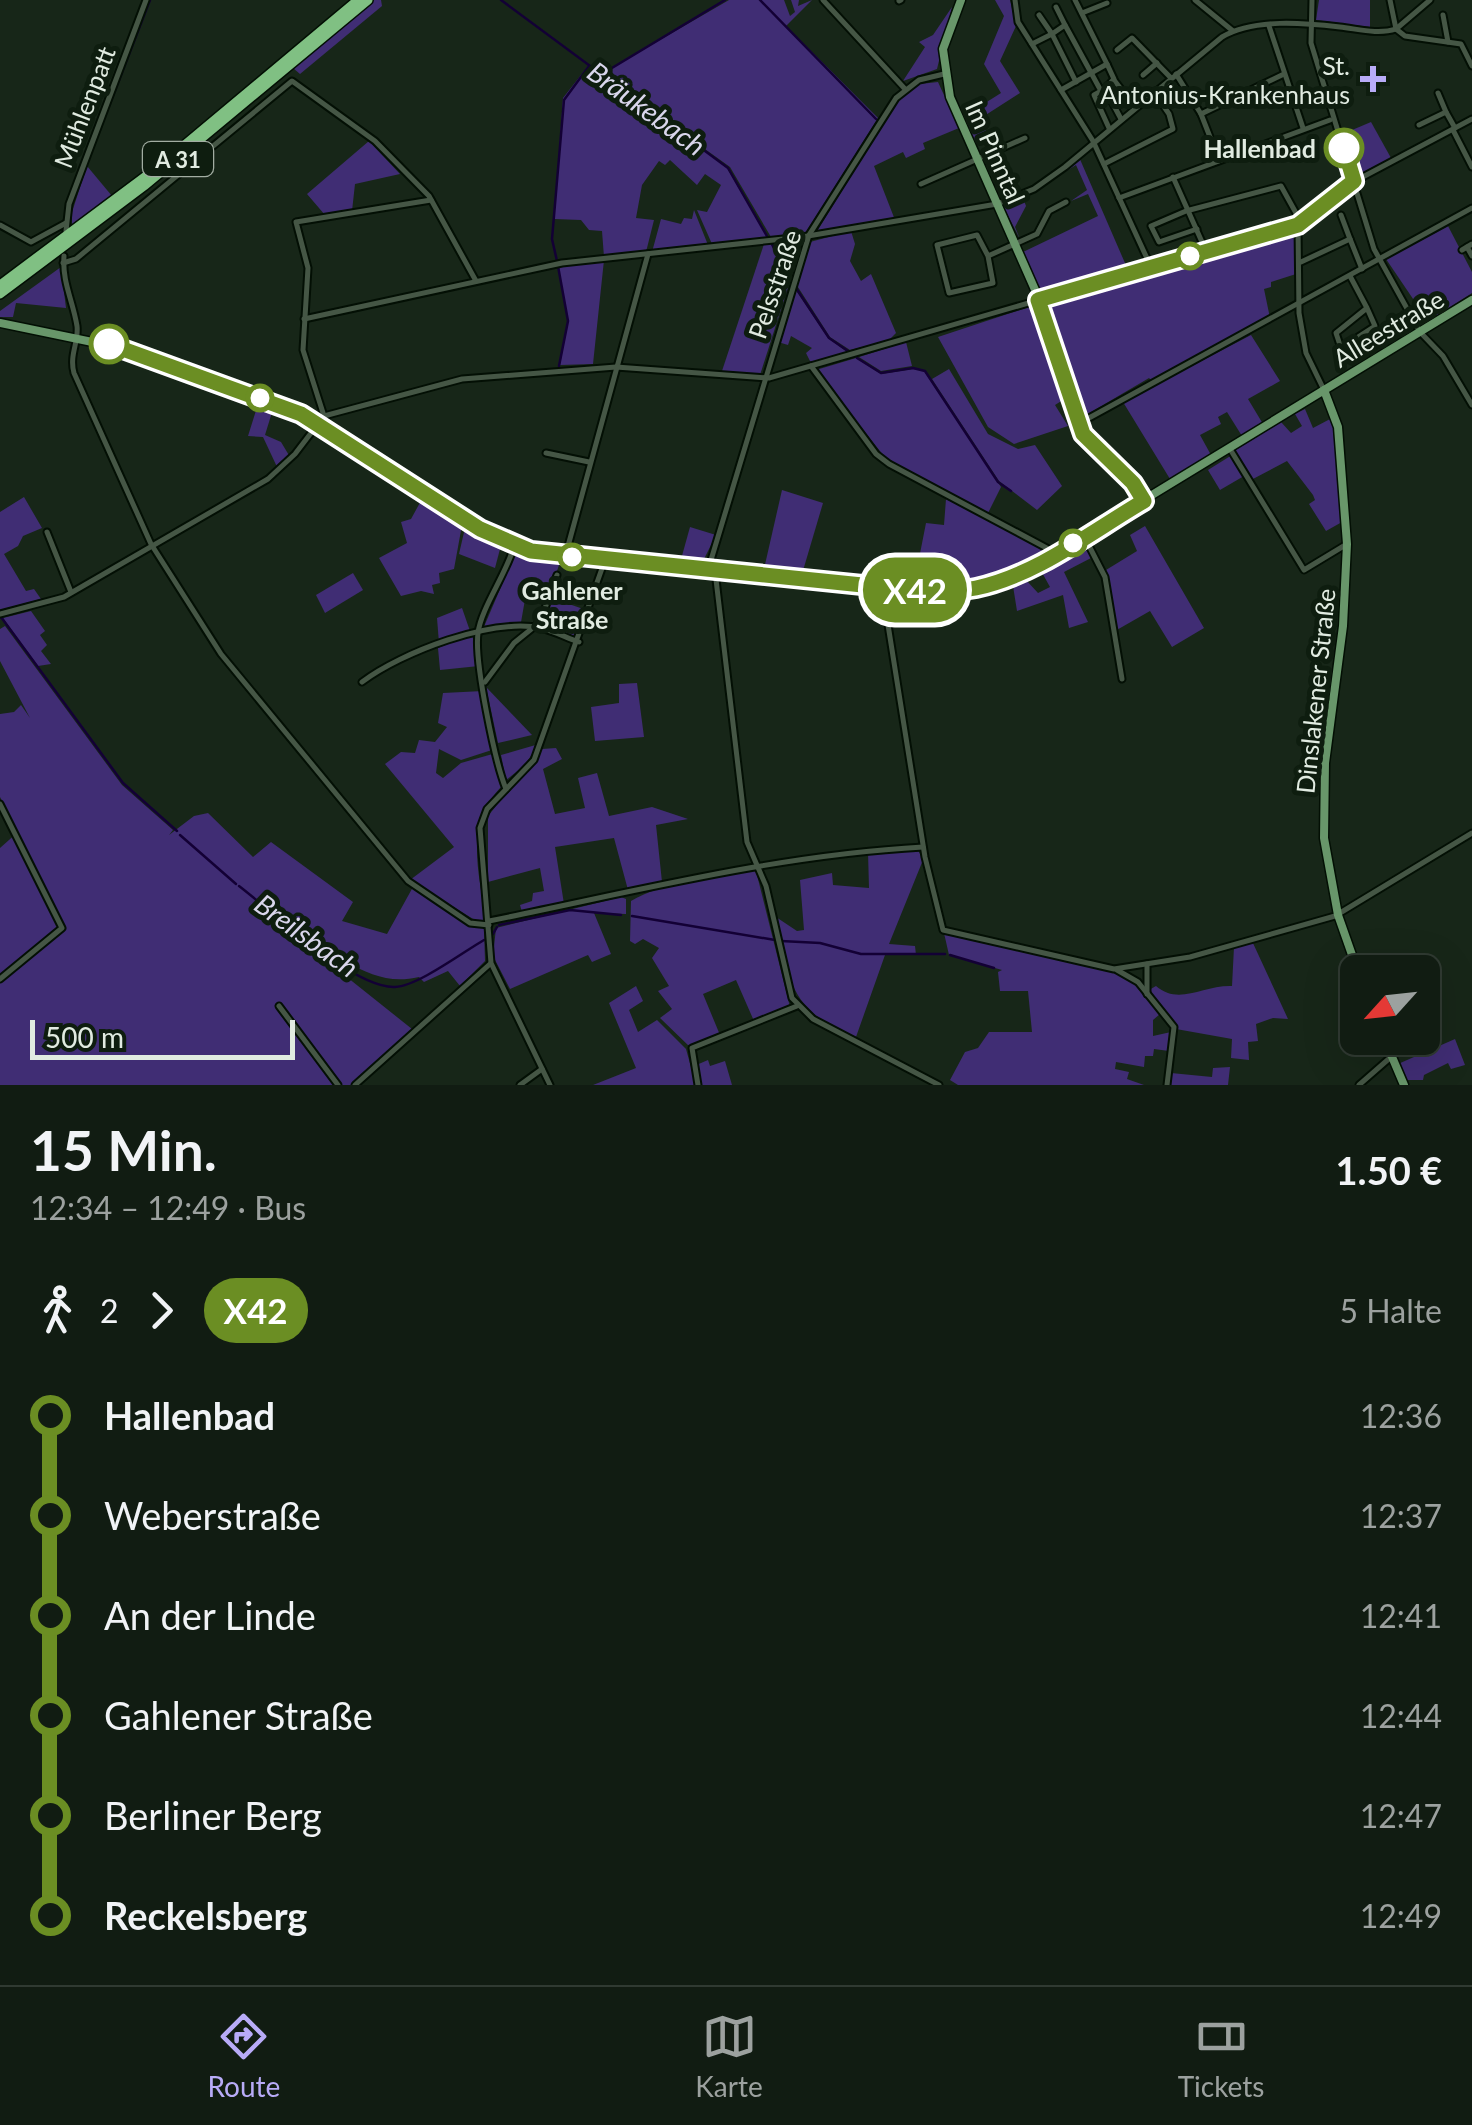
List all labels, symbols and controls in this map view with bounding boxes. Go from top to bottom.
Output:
street label: Mühlenpatt [47,42,121,172]
place label: St. Antonius-Krankenhaus [1100,50,1350,109]
water label: Bräukebach [582,54,712,162]
marker: St. Antonius-Krankenhaus [1360,66,1386,92]
street label: Im Pinntal [960,96,1032,208]
marker: Hallenbad [1325,129,1363,167]
place label: Hallenbad [1203,133,1316,163]
road number: A 31 [143,142,213,176]
street label: Pelsstraße [741,226,807,342]
unlabelled marker [1177,243,1203,269]
street label: Alleestraße [1327,283,1449,373]
unlabelled marker [90,325,128,363]
unlabelled marker [247,385,273,411]
unlabelled marker [1060,530,1086,556]
marker: Gahlener Straße [559,544,585,570]
line badge: X42 [858,558,972,622]
text: X42 [883,569,947,611]
place label: Gahlener Straße [521,575,623,634]
street label: Dinslakener Straße [1289,587,1341,795]
water label: Breilsbach [249,886,365,984]
north arrow [1340,955,1440,1055]
map controls [1340,955,1440,1055]
scale bar [30,1015,295,1060]
text: 500 m [45,1020,124,1054]
text: 15 Min. [30,1117,217,1183]
text: 1.50 € [1336,1147,1442,1193]
text: 12:34 – 12:49 · Bus [30,1188,306,1227]
icon: walk [30,1283,85,1338]
icon: forward [134,1283,189,1338]
text: X42 [224,1289,288,1331]
text: 2 [100,1291,119,1330]
text: 5 Halte [1340,1291,1442,1330]
text: Hallenbad [104,1392,275,1438]
text: 12:36 [1360,1396,1442,1435]
text: Weberstraße [104,1492,321,1538]
text: 12:37 [1360,1496,1442,1535]
text: An der Linde [104,1592,316,1638]
text: 12:41 [1360,1596,1442,1635]
text: Gahlener Straße [104,1692,373,1738]
text: 12:44 [1360,1696,1442,1735]
text: Berliner Berg [104,1792,322,1838]
text: 12:47 [1360,1796,1442,1835]
text: Reckelsberg [104,1892,307,1938]
text: 12:49 [1360,1896,1442,1935]
tab: Route [207,2009,280,2103]
tab: Karte [695,2009,763,2103]
tab: Tickets [1178,2009,1264,2103]

